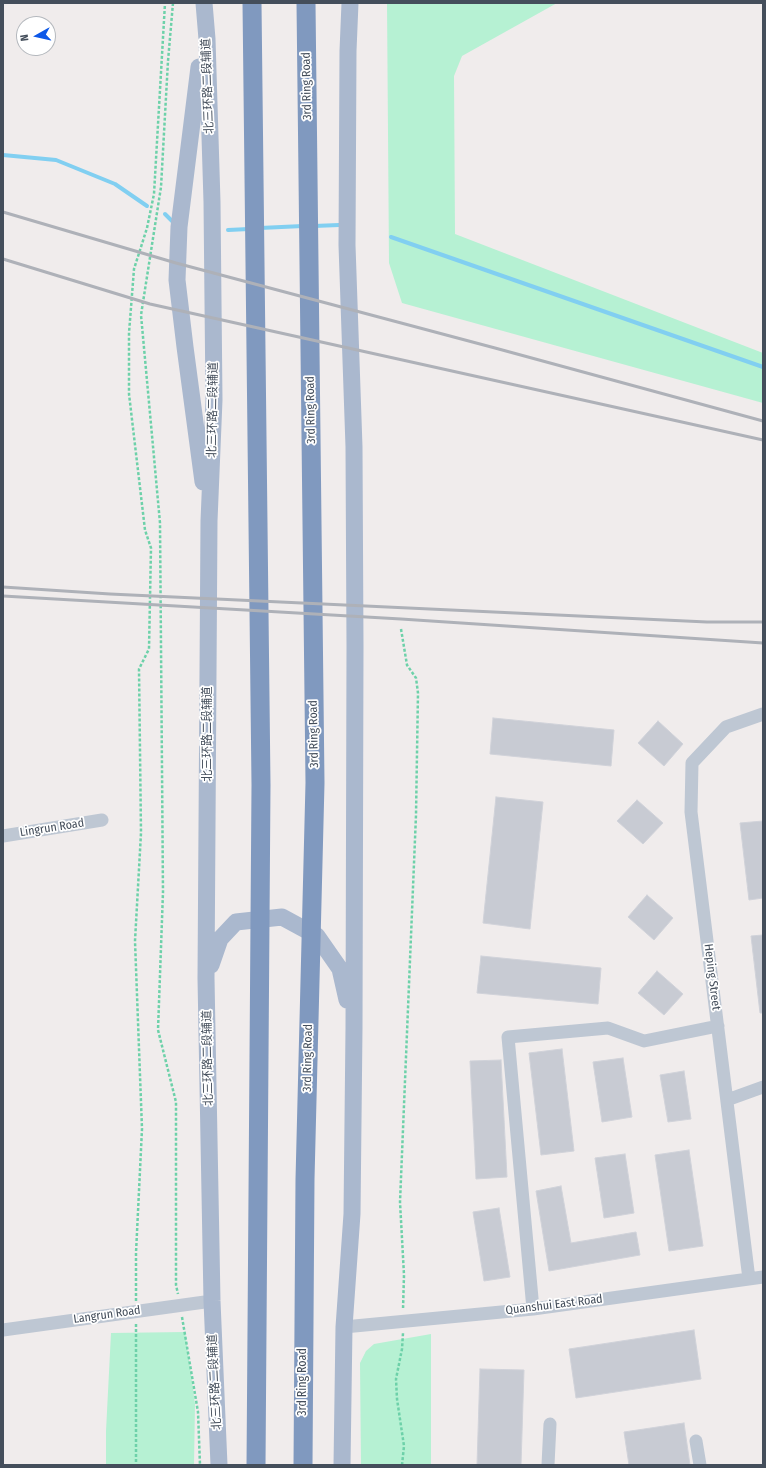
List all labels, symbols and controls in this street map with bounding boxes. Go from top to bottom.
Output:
north arrow [16,16,56,56]
text: N [18,33,32,42]
street label: 北三环路二段辅道 [199,38,217,134]
street label: 3rd Ring Road [299,52,315,120]
street label: 北三环路二段辅道 [205,362,221,458]
street label: 3rd Ring Road [303,376,319,444]
street label: 北三环路二段辅道 [201,686,215,782]
street label: 3rd Ring Road [306,700,322,768]
street label: Lingrun Road [19,816,85,840]
street label: Heping Street [701,943,723,1011]
street label: 北三环路二段辅道 [200,1010,216,1106]
street label: 3rd Ring Road [300,1024,316,1092]
street label: Quanshui East Road [505,1292,603,1318]
street label: Langrun Road [73,1303,141,1327]
street label: 北三环路二段辅道 [205,1334,225,1430]
street label: 3rd Ring Road [296,1348,310,1416]

